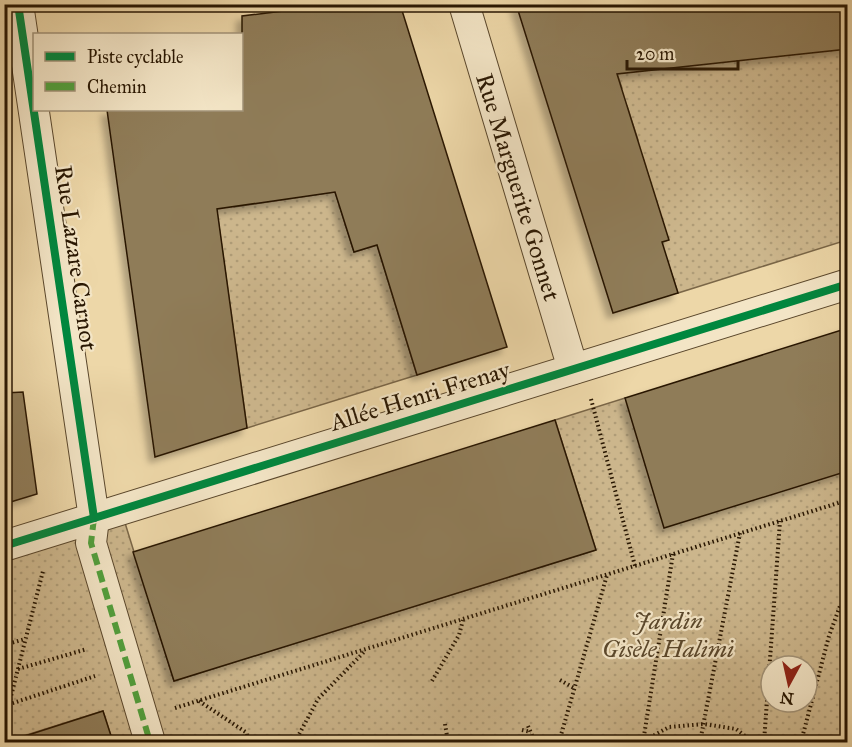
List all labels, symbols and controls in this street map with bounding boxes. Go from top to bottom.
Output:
legend [33,33,243,111]
scale bar [627,33,738,71]
text: 20 m [636,43,674,65]
text: Piste cyclable [87,46,184,68]
street label: Rue Marguerite Gonnet [469,70,567,305]
text: Chemin [87,76,147,98]
street label: Rue Lazare Carnot [48,163,104,353]
street label: Allée Henri Frenay [325,354,514,438]
park label: Jardin Gisèle Halimi [602,606,734,664]
north arrow [759,654,819,714]
text: N [779,688,795,709]

